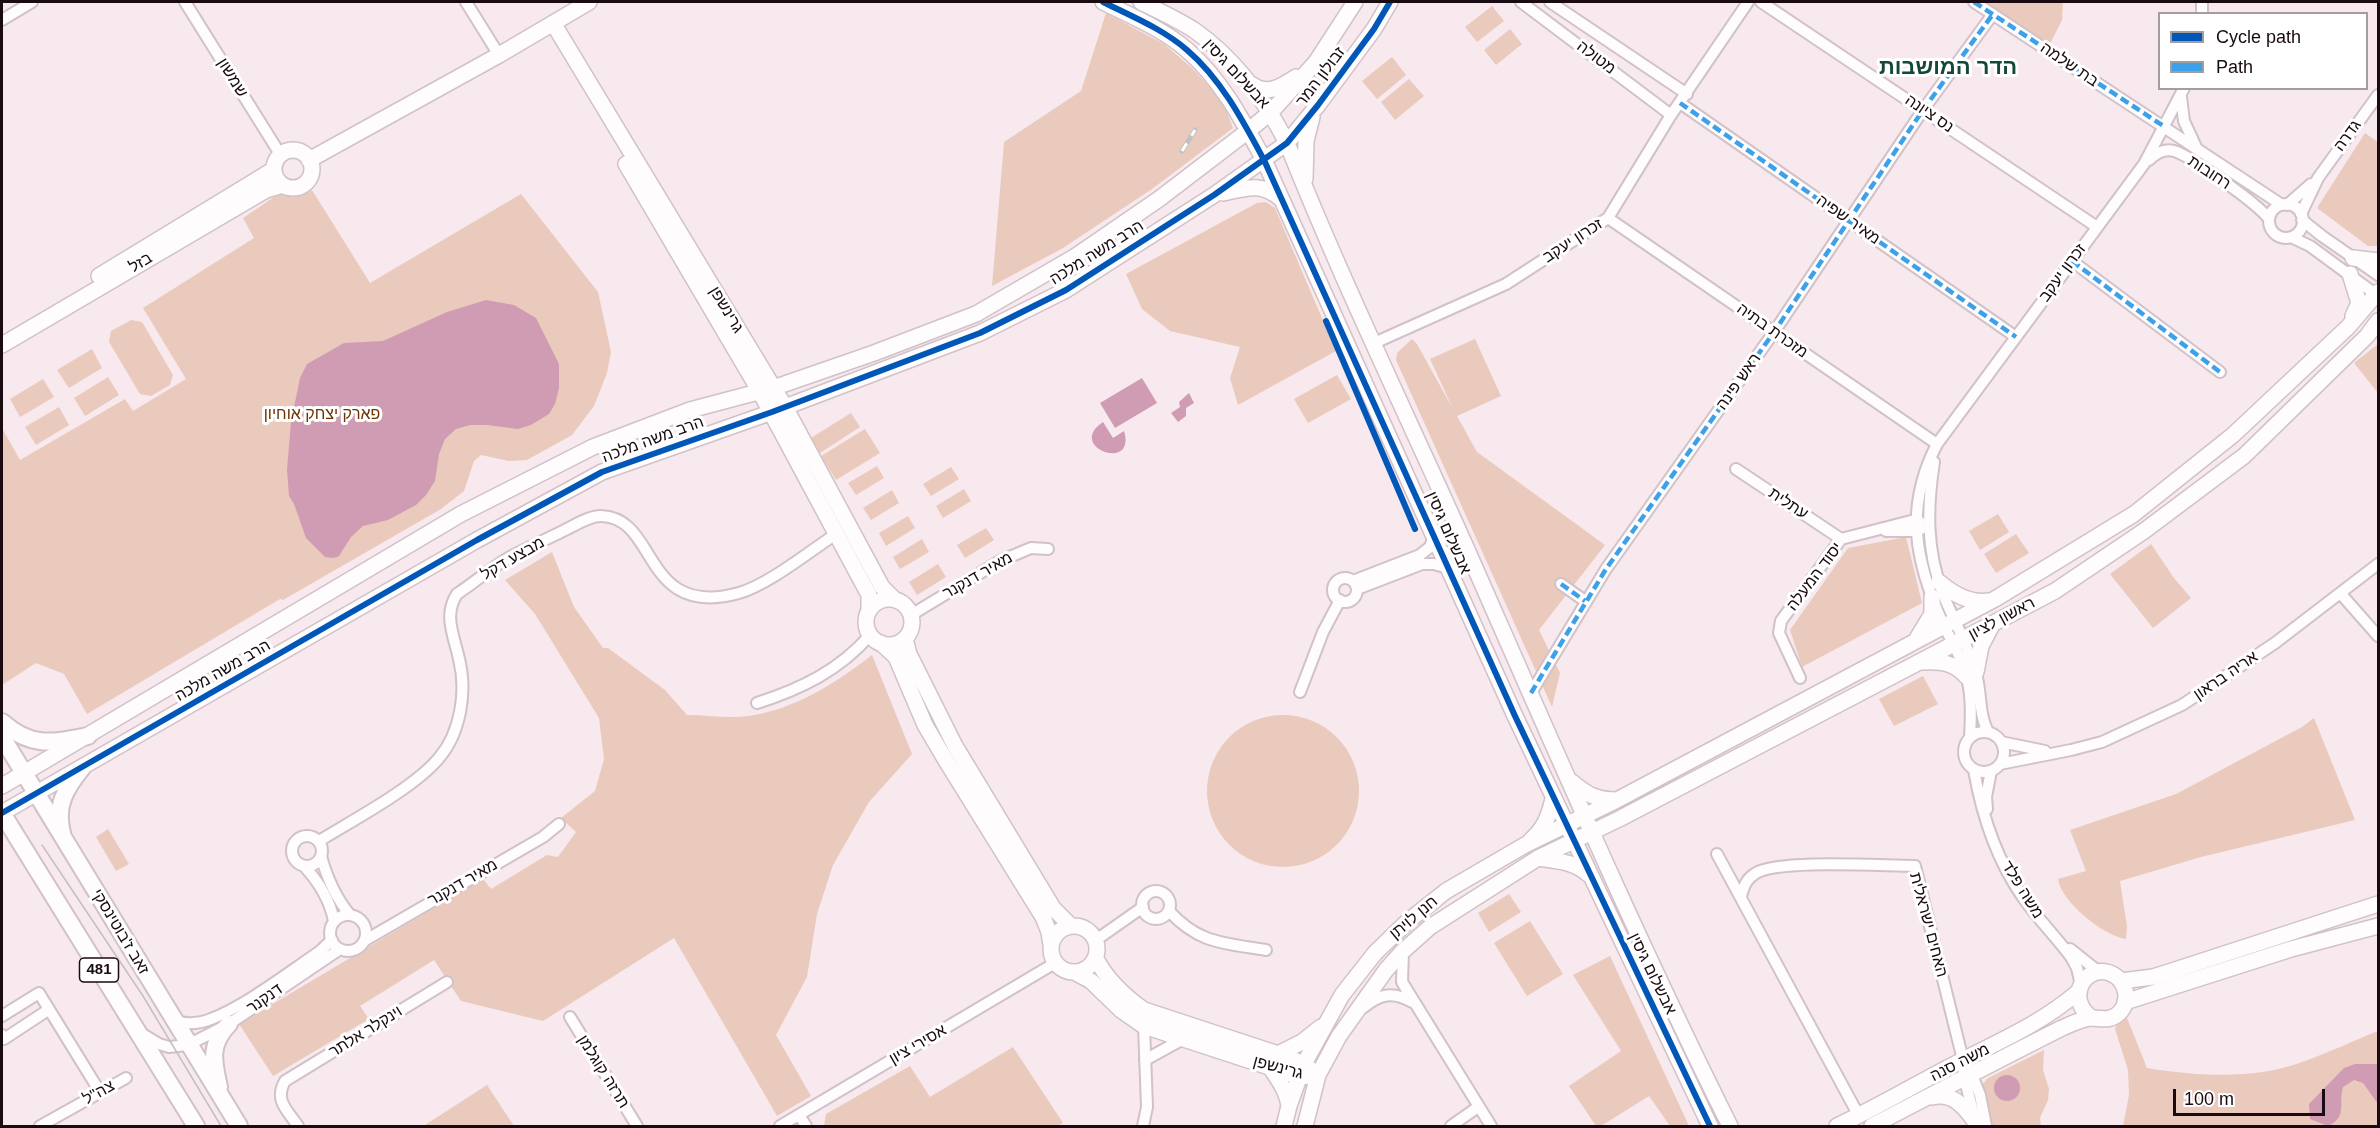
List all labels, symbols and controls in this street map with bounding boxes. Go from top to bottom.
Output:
legend [2158,12,2368,90]
text: Cycle path [2216,27,2301,47]
street label: אבשלום גיסין [1199,35,1273,113]
street label: מטולה [1573,37,1619,79]
street label: בת שלמה [2036,39,2102,91]
street label: זבולון המר [1292,43,1350,111]
street label: שמשון [213,55,251,101]
district label: הדר המושבות [1879,55,2017,81]
text: Path [2216,57,2253,77]
street label: נס ציונה [1901,91,1957,137]
street label: גדרה [2330,117,2366,155]
street label: רחובות [2184,152,2234,194]
street label: מאיר שפיה [1812,191,1884,249]
street label: זכרון יעקב [1540,215,1606,267]
street label: הרב משה מלכה [1047,217,1147,289]
street label: זכרון יעקב [2036,240,2090,306]
street label: בזל [126,249,156,277]
street label: גרינשפן [705,283,747,337]
street label: מזכרת בתיה [1733,300,1811,362]
street label: ראש פינה [1713,350,1765,414]
park label: פארק יצחק אוחיון [264,405,380,425]
street label: הרב משה מלכה [600,413,706,467]
street label: עתלית [1765,484,1811,524]
street label: אבשלום גיסין [1421,489,1475,577]
street label: מבצע דקל [478,533,548,585]
street label: יסוד המעלה [1783,539,1847,615]
street label: מאיר דנקנר [940,548,1016,604]
street label: ראשון לציון [1966,594,2038,644]
street label: הרב משה מלכה [172,636,274,706]
street label: אריה בראון [2190,647,2262,705]
street label: מאיר דנקנר [425,855,501,911]
street label: משה פלד [1997,858,2047,922]
street label: האחים ישראלית [1905,871,1951,979]
street label: זאב ז'בוטינסקי [87,886,153,978]
street label: חנן לויתן [1386,892,1442,944]
street label: אבשלום גיסין [1624,930,1680,1018]
road number: 481 [80,958,118,982]
street label: דנקנר [244,980,286,1018]
street label: וינקלר אלתר [326,1002,406,1062]
street label: אסירי ציון [886,1021,950,1069]
street label: תרזה קוגלמן [573,1032,633,1112]
street label: משה סנה [1927,1040,1993,1086]
street label: גרינשפן [1251,1052,1305,1084]
street label: צה"ל [80,1077,118,1109]
scale bar [2176,1077,2328,1115]
text: 100 m [2184,1089,2234,1109]

